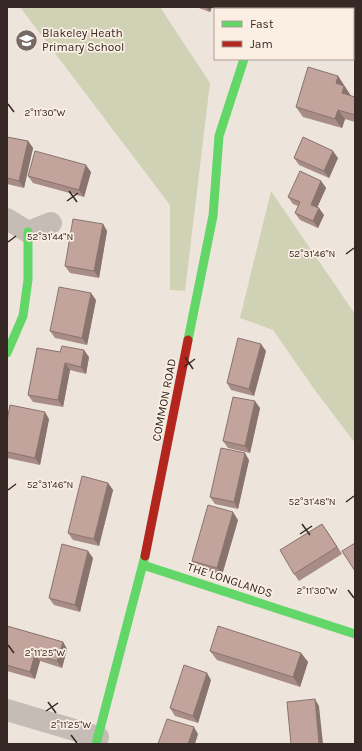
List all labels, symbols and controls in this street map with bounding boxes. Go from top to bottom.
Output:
legend [214,8,354,60]
text: Fast [250,17,274,31]
place label: Blakeley Heath Primary School [42,26,124,54]
school or university icon: Blakeley Heath Primary School [13,27,39,53]
text: Jam [250,37,273,51]
text: 2°11'30"W [25,107,66,119]
text: 52°31'44"N [27,231,73,243]
text: 52°31'46"N [289,248,335,260]
street label: COMMON ROAD [149,357,179,443]
text: 52°31'46"N [27,479,73,491]
text: 52°31'48"N [288,496,336,508]
street label: THE LONGLANDS [186,560,274,600]
text: 2°11'30"W [297,585,338,597]
text: 2°11'25"W [25,647,65,659]
text: 2°11'25"W [51,719,91,731]

